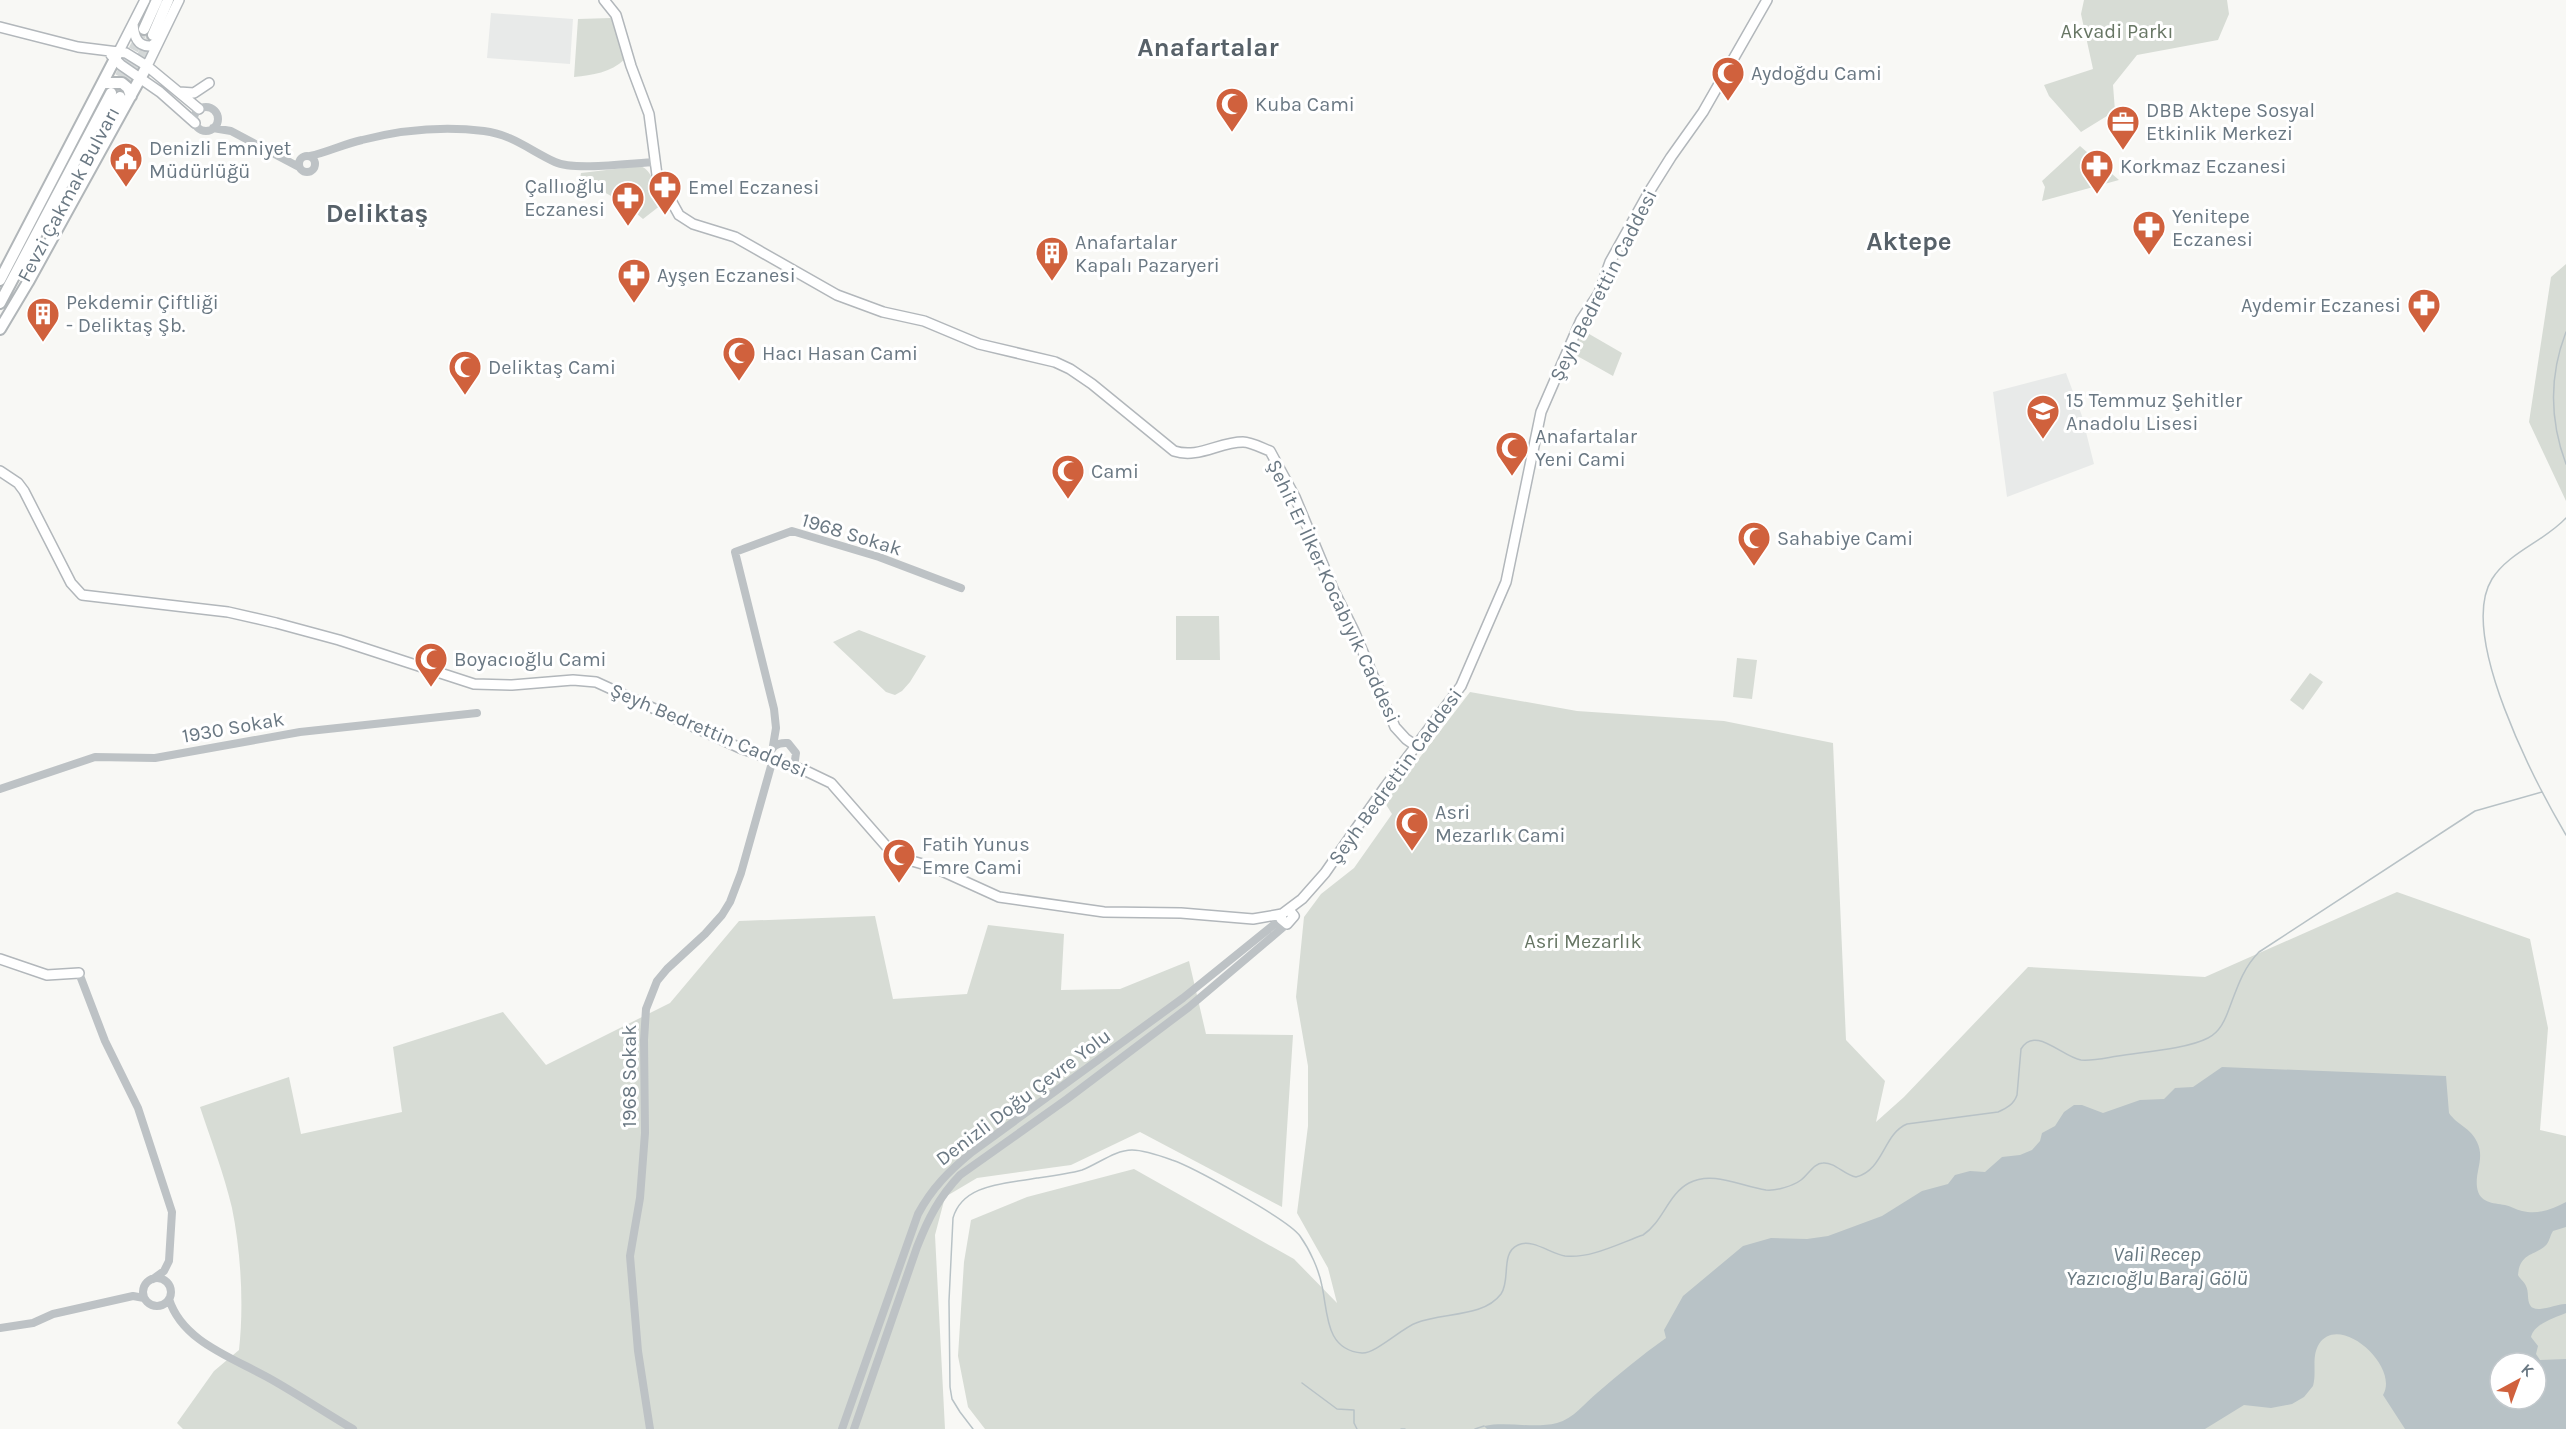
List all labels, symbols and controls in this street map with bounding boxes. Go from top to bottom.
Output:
park label: Akvadi Parkı [2061,20,2173,43]
district label: Anafartalar [1137,32,1280,63]
mosque icon: Aydoğdu Cami [1710,55,1746,102]
place label: Aydoğdu Cami [1751,62,1882,85]
mosque icon: Kuba Cami [1214,86,1250,133]
place label: Kuba Cami [1255,93,1355,116]
place label: DBB Aktepe Sosyal Etkinlik Merkezi [2146,99,2315,145]
street label: Fevzi Çakmak Bulvarı [12,103,124,286]
office icon: DBB Aktepe Sosyal Etkinlik Merkezi [2105,104,2141,151]
place label: Denizli Emniyet Müdürlüğü [149,137,292,183]
public building icon: Denizli Emniyet Müdürlüğü [108,141,144,188]
pharmacy icon: Korkmaz Eczanesi [2079,148,2115,195]
place label: Korkmaz Eczanesi [2120,155,2286,178]
pharmacy icon: Emel Eczanesi [647,169,683,216]
place label: Çallıoğlu Eczanesi [524,175,605,221]
place label: Emel Eczanesi [688,176,819,199]
pharmacy icon: Çallıoğlu Eczanesi [610,180,646,227]
street label: Şeyh Bedrettin Caddesi [1545,186,1662,385]
district label: Deliktaş [326,198,428,229]
place label: Yenitepe Eczanesi [2172,205,2253,251]
pharmacy icon: Yenitepe Eczanesi [2131,209,2167,256]
district label: Aktepe [1866,226,1952,257]
place label: Anafartalar Kapalı Pazaryeri [1075,231,1220,277]
building icon: Anafartalar Kapalı Pazaryeri [1034,235,1070,282]
pharmacy icon: Ayşen Eczanesi [616,257,652,304]
place label: Ayşen Eczanesi [657,264,796,287]
pharmacy icon: Aydemir Eczanesi [2406,287,2442,334]
place label: Pekdemir Çiftliği - Deliktaş Şb. [66,291,219,337]
place label: Aydemir Eczanesi [2241,294,2401,317]
building icon: Pekdemir Çiftliği - Deliktaş Şb. [25,296,61,343]
mosque icon: Hacı Hasan Cami [721,335,757,382]
place label: Hacı Hasan Cami [762,342,918,365]
mosque icon: Deliktaş Cami [447,349,483,396]
place label: Deliktaş Cami [488,356,616,379]
place label: 15 Temmuz Şehitler Anadolu Lisesi [2066,389,2243,435]
school or university icon: 15 Temmuz Şehitler Anadolu Lisesi [2025,393,2061,440]
place label: Anafartalar Yeni Cami [1535,425,1638,471]
mosque icon: Anafartalar Yeni Cami [1494,430,1530,477]
mosque icon: Cami [1050,453,1086,500]
street label: Şehit Er İlker Kocabıyık Caddesi [1262,456,1405,727]
place label: Cami [1091,460,1139,483]
street label: 1968 Sokak [799,508,905,561]
mosque icon: Sahabiye Cami [1736,520,1772,567]
place label: Sahabiye Cami [1777,527,1913,550]
mosque icon: Boyacıoğlu Cami [413,641,449,688]
place label: Boyacıoğlu Cami [454,648,607,671]
street label: Şeyh Bedrettin Caddesi [607,678,811,782]
street label: Şeyh Bedrettin Caddesi [1324,684,1467,869]
street label: 1930 Sokak [180,707,286,748]
place label: Asri Mezarlık Cami [1435,801,1565,847]
mosque icon: Asri Mezarlık Cami [1394,805,1430,852]
place label: Fatih Yunus Emre Cami [922,833,1030,879]
mosque icon: Fatih Yunus Emre Cami [881,837,917,884]
park label: Asri Mezarlık [1524,930,1642,953]
street label: 1968 Sokak [618,1024,641,1128]
street label: Denizli Doğu Çevre Yolu [931,1024,1115,1171]
water label: Vali Recep Yazıcıoğlu Baraj Gölü [2066,1242,2248,1290]
north arrow [2488,1351,2548,1411]
text: K [2517,1359,2538,1381]

